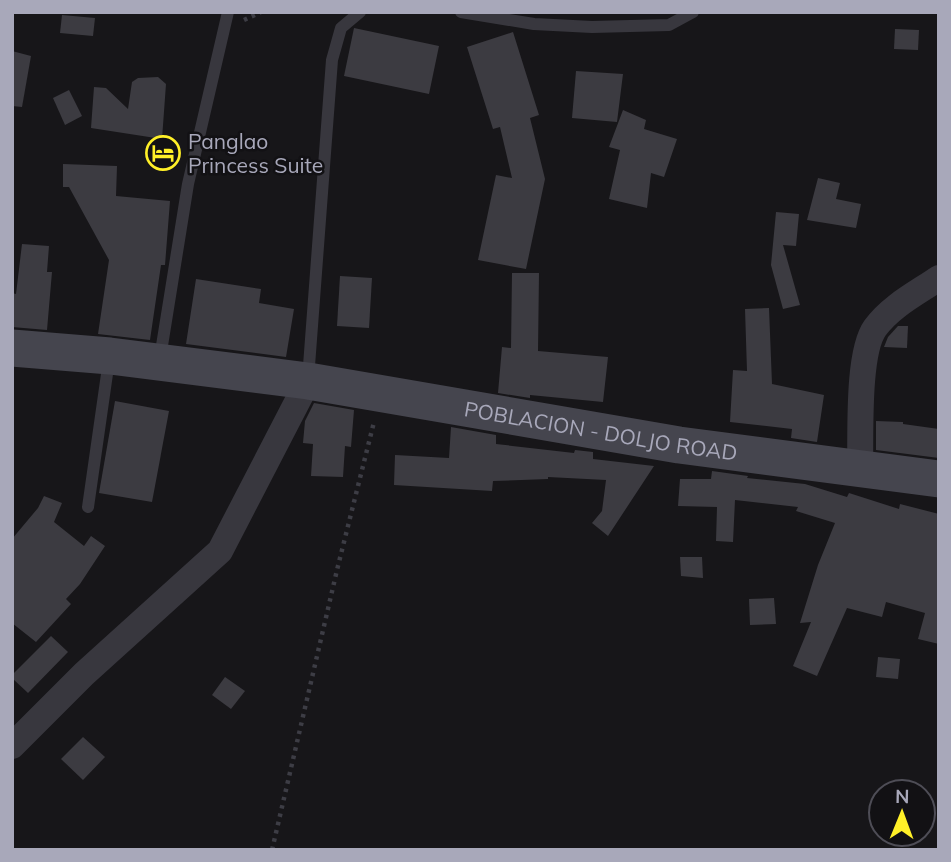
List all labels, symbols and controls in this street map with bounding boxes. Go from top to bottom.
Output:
place label: Panglao Princess Suite [188,128,323,178]
hotel icon: Panglao Princess Suite [144,134,182,172]
street label: POBLACION - DOLJO ROAD [462,395,739,466]
north arrow [867,778,937,848]
text: N [895,784,910,808]

